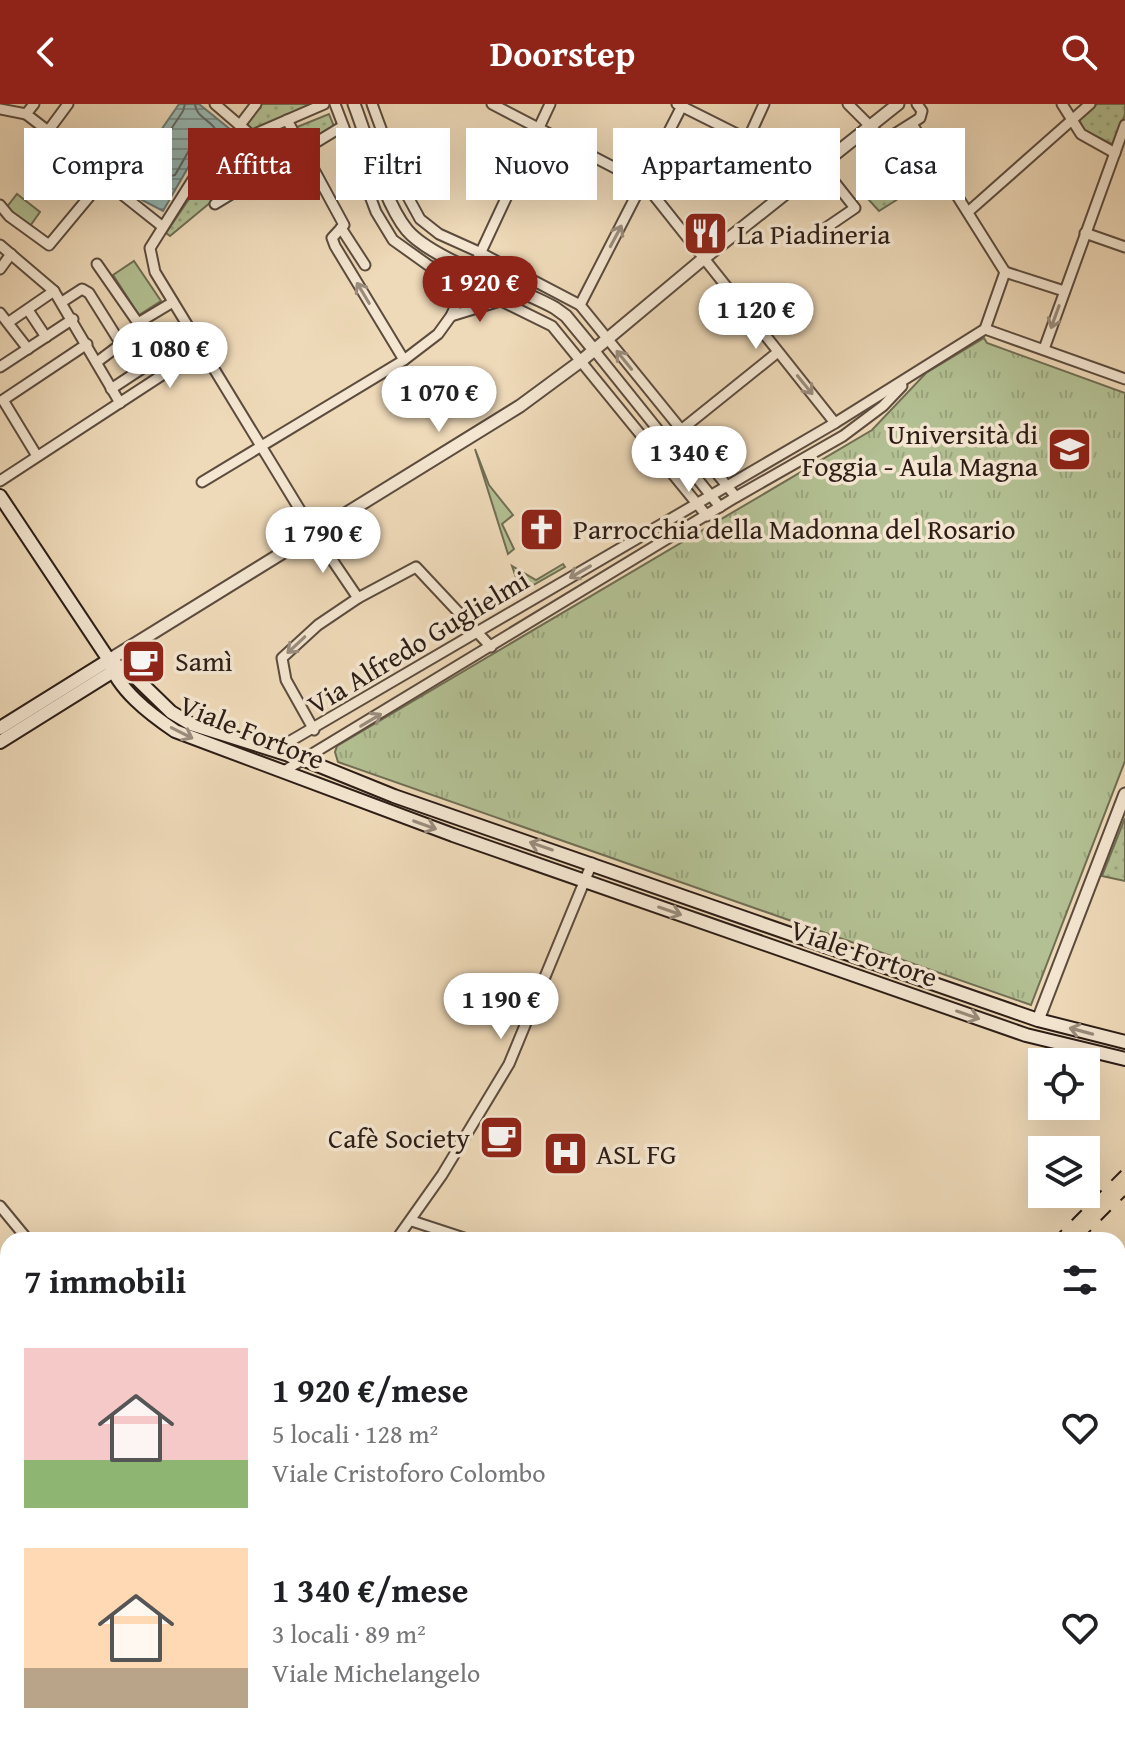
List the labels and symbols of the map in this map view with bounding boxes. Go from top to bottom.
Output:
restaurant icon: La Piadineria [682,210,730,258]
place label: La Piadineria [737,213,891,254]
one-way arrow [609,225,625,248]
pin: 1 920 € [406,256,554,324]
one-way arrow [355,282,371,305]
pin: 1 120 € [682,283,830,351]
one-way arrow [1047,304,1062,329]
pin: 1 080 € [96,322,244,390]
one-way arrow [615,351,633,371]
pin: 1 070 € [365,366,513,434]
one-way arrow [796,375,814,395]
place label: Università di Foggia - Aula Magna [802,413,1039,486]
pin: 1 340 € [615,426,763,494]
school or university icon: Università di Foggia - Aula Magna [1045,426,1093,474]
church icon: Parrocchia della Madonna del Rosario [518,505,566,553]
pin: 1 790 € [249,507,397,575]
place label: Parrocchia della Madonna del Rosario [573,508,1016,549]
street label: Via Alfredo Guglielmi [299,559,536,724]
one-way arrow [569,564,592,580]
one-way arrow [287,635,307,654]
cafe icon: Samì [120,637,168,685]
place label: Samì [175,640,233,681]
street label: Viale Fortore [173,684,331,779]
one-way arrow [359,711,382,727]
one-way arrow [169,726,193,741]
one-way arrow [412,819,437,833]
one-way arrow [529,838,554,853]
one-way arrow [657,904,682,919]
street label: Viale Fortore [785,908,943,997]
pin: 1 190 € [427,973,575,1041]
one-way arrow [956,1009,980,1023]
one-way arrow [1069,1023,1095,1038]
cafe icon: Cafè Society [477,1114,525,1162]
place label: Cafè Society [328,1117,470,1158]
hospital icon: ASL FG [541,1130,589,1178]
place label: ASL FG [596,1133,677,1174]

